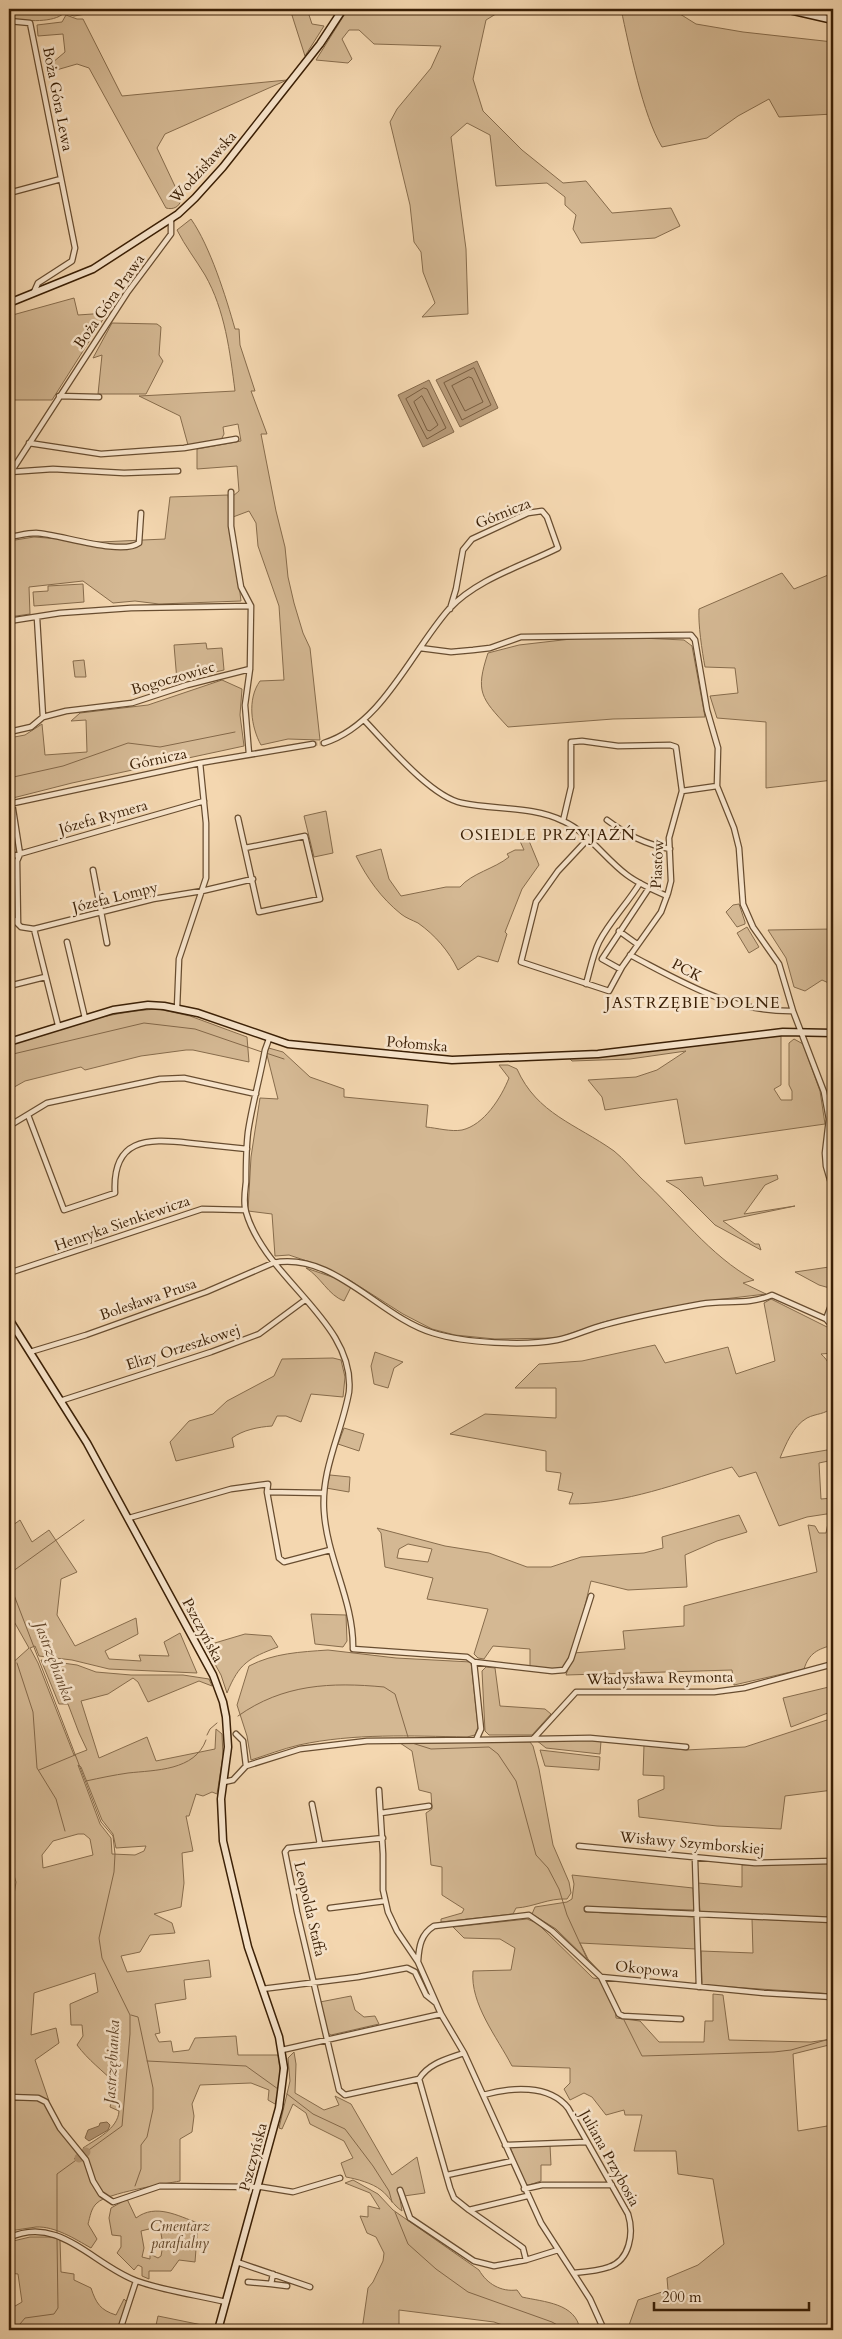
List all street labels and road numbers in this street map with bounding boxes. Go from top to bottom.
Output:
street label: Boża Góra Lewa [38,45,78,153]
street label: Wodzisławska [165,126,241,208]
street label: Boża Góra Prawa [69,249,149,352]
street label: Górnicza [472,493,534,533]
street label: Bogoczowiec [129,656,217,700]
street label: Górnicza [127,743,189,775]
street label: Józefa Rymera [54,795,150,840]
street label: Piastów [646,839,668,889]
street label: Józefa Lompy [68,877,160,918]
street label: PCK [668,954,706,987]
street label: Połomska [386,1031,449,1057]
street label: Henryka Sienkiewicza [52,1190,193,1256]
street label: Bolesława Prusa [97,1273,200,1325]
street label: Elizy Orzeszkowej [123,1319,243,1375]
street label: Pszczyńska [178,1594,229,1666]
street label: Władysława Reymonta [585,1667,734,1689]
street label: Wisławy Szymborskiej [618,1827,765,1859]
street label: Leopolda Staffa [289,1860,331,1959]
street label: Okopowa [614,1956,680,1982]
street label: Juliana Przybosia [574,2104,645,2210]
street label: Pszczyńska [234,2120,272,2193]

